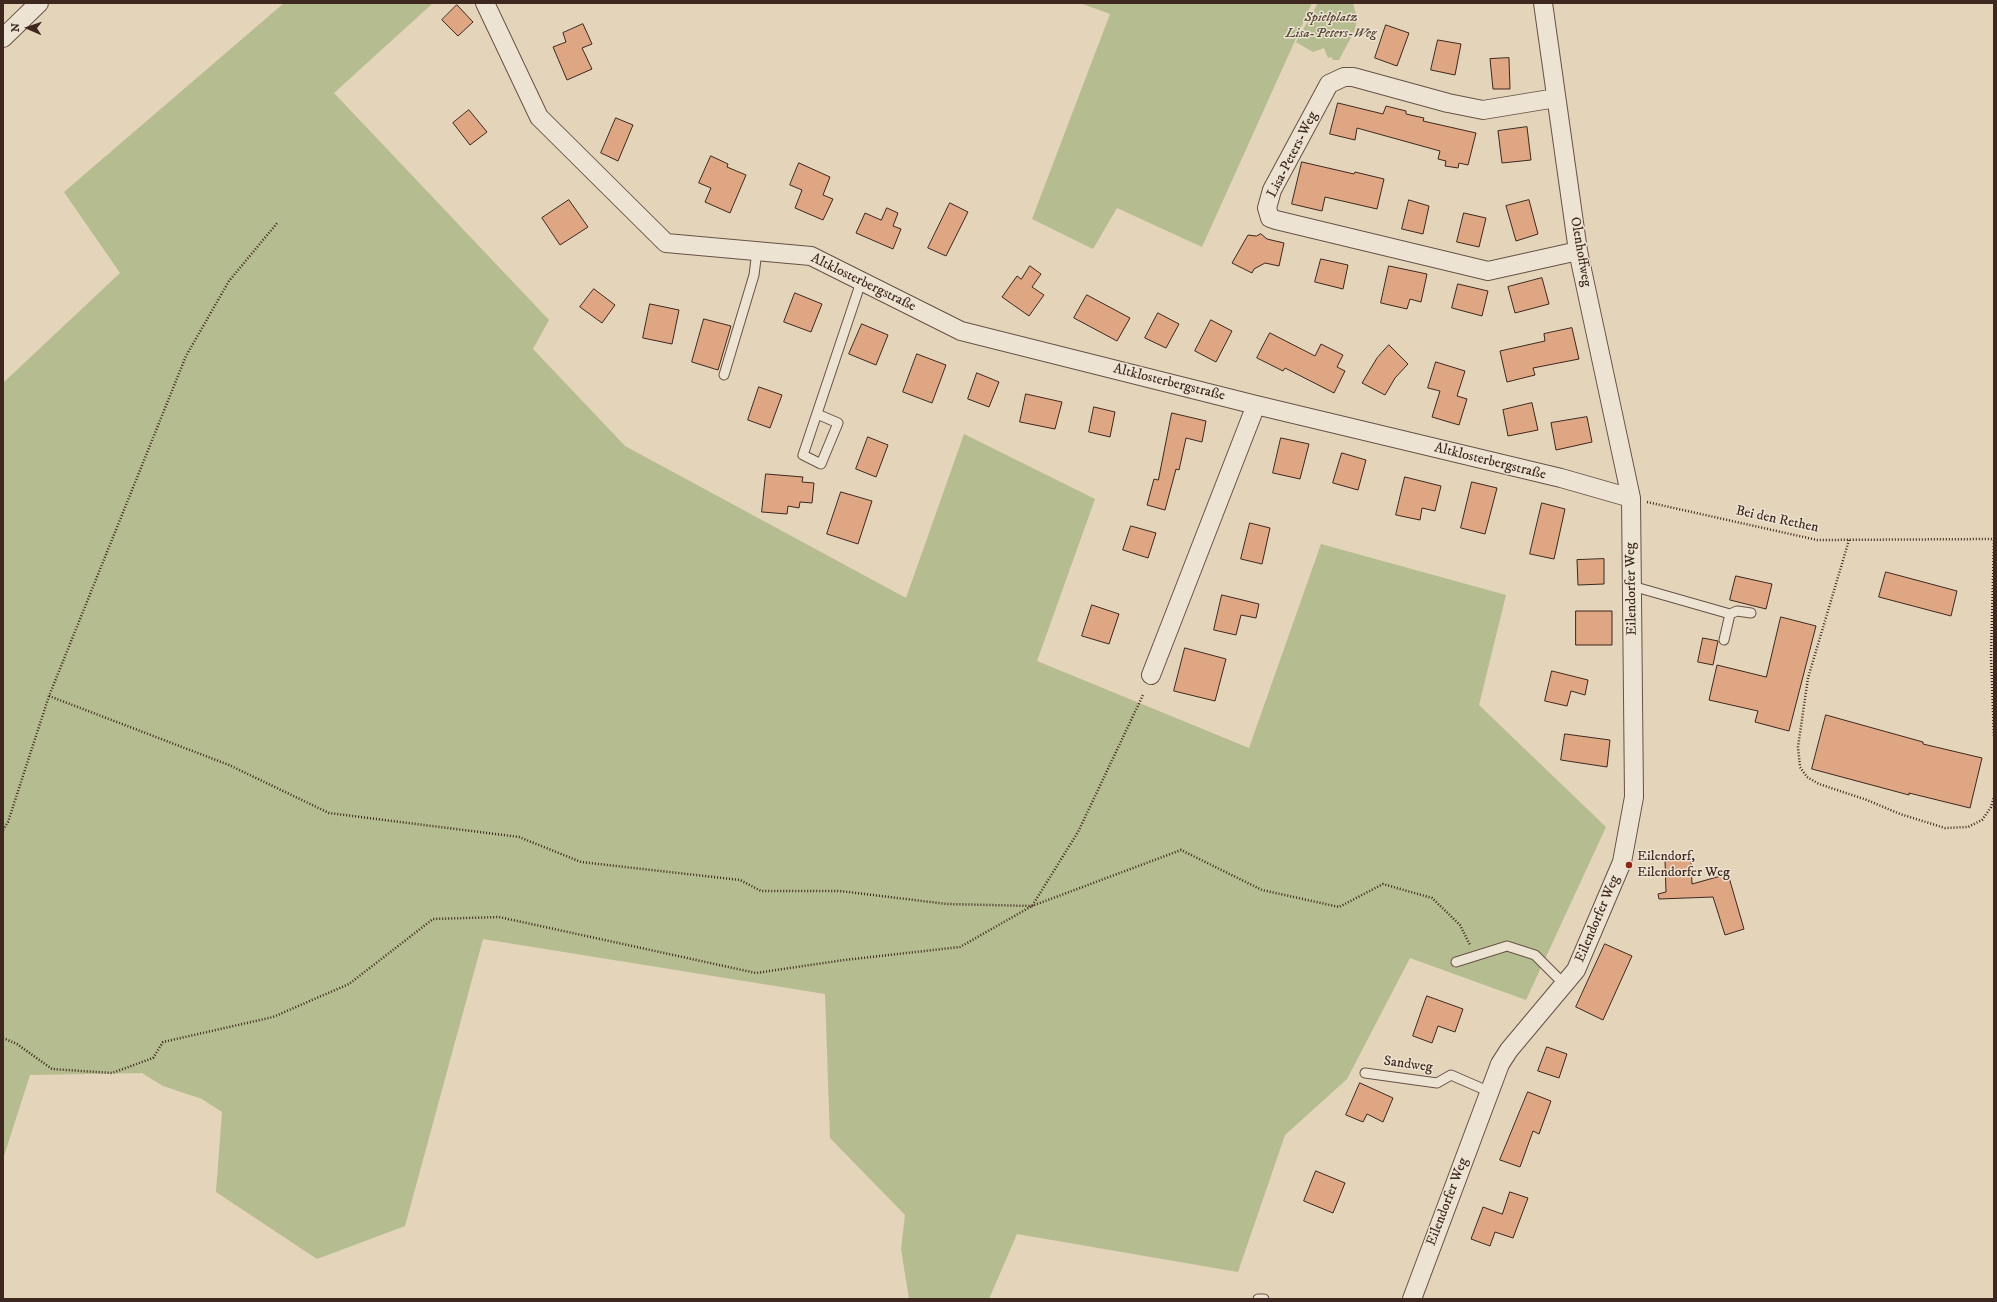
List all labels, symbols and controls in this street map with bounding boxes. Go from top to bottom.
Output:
north arrow [8,8,48,48]
park label: Spielplatz Lisa-Peters-Weg [1286,10,1376,42]
text: N [9,23,23,32]
street label: Lisa-Peters-Weg [1264,109,1322,201]
street label: Olenhoffweg [1566,216,1594,288]
street label: Altklosterbergstraße [808,250,918,316]
street label: Altklosterbergstraße [1111,361,1227,405]
street label: Altklosterbergstraße [1432,440,1548,484]
street label: Bei den Rethen [1734,503,1820,537]
street label: Eilendorfer Weg [1623,542,1641,636]
place label: Eilendorf, Eilendorfer Weg [1637,849,1730,882]
marker: Eilendorf, Eilendorfer Weg [1624,860,1634,870]
street label: Eilendorfer Weg [1572,873,1624,965]
street label: Sandweg [1383,1053,1433,1077]
street label: Eilendorfer Weg [1424,1156,1472,1248]

